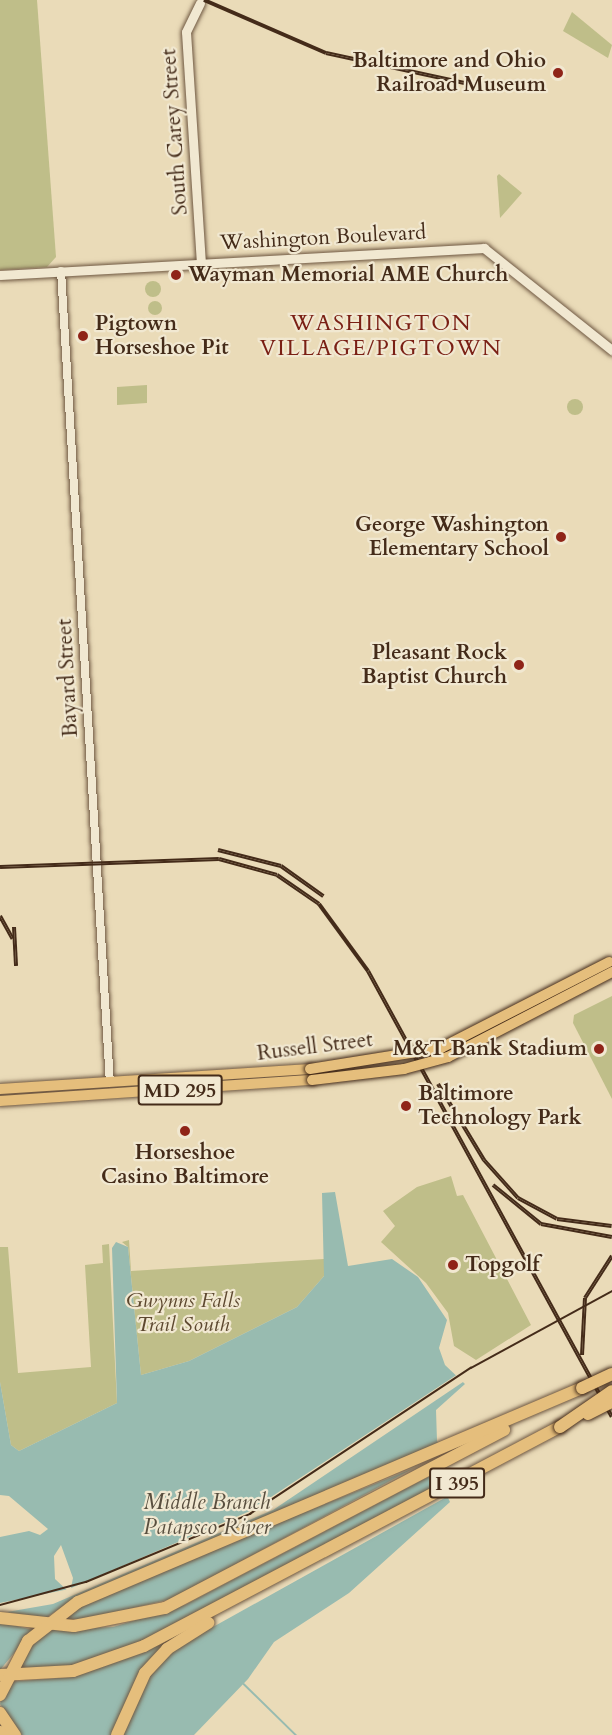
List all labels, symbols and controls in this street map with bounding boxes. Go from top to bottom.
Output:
street label: South Carey Street [157,48,193,216]
place label: Baltimore and Ohio Railroad Museum [353,48,546,98]
marker: Baltimore and Ohio Railroad Museum [551,66,565,80]
street label: Washington Boulevard [219,220,427,256]
place label: Wayman Memorial AME Church [188,262,508,288]
marker: Wayman Memorial AME Church [169,268,183,282]
district label: WASHINGTON VILLAGE/PIGTOWN [260,310,502,362]
place label: Pigtown Horseshoe Pit [95,311,229,361]
marker: Pigtown Horseshoe Pit [76,329,90,343]
place label: George Washington Elementary School [355,512,549,562]
marker: George Washington Elementary School [554,530,568,544]
street label: Bayard Street [52,618,84,738]
place label: Pleasant Rock Baptist Church [362,640,507,690]
marker: Pleasant Rock Baptist Church [512,658,526,672]
street label: Russell Street [256,1027,374,1067]
place label: M&T Bank Stadium [393,1036,587,1062]
marker: M&T Bank Stadium [592,1042,606,1056]
road number: MD 295 [136,1073,224,1107]
place label: Baltimore Technology Park [418,1081,582,1131]
marker: Baltimore Technology Park [399,1099,413,1113]
marker: Horseshoe Casino Baltimore [178,1124,192,1138]
place label: Horseshoe Casino Baltimore [101,1140,269,1190]
place label: Topgolf [465,1252,539,1278]
marker: Topgolf [446,1258,460,1272]
park label: Gwynns Falls Trail South [126,1288,240,1338]
road number: I 395 [428,1466,486,1500]
water label: Middle Branch Patapsco River [143,1489,271,1540]

